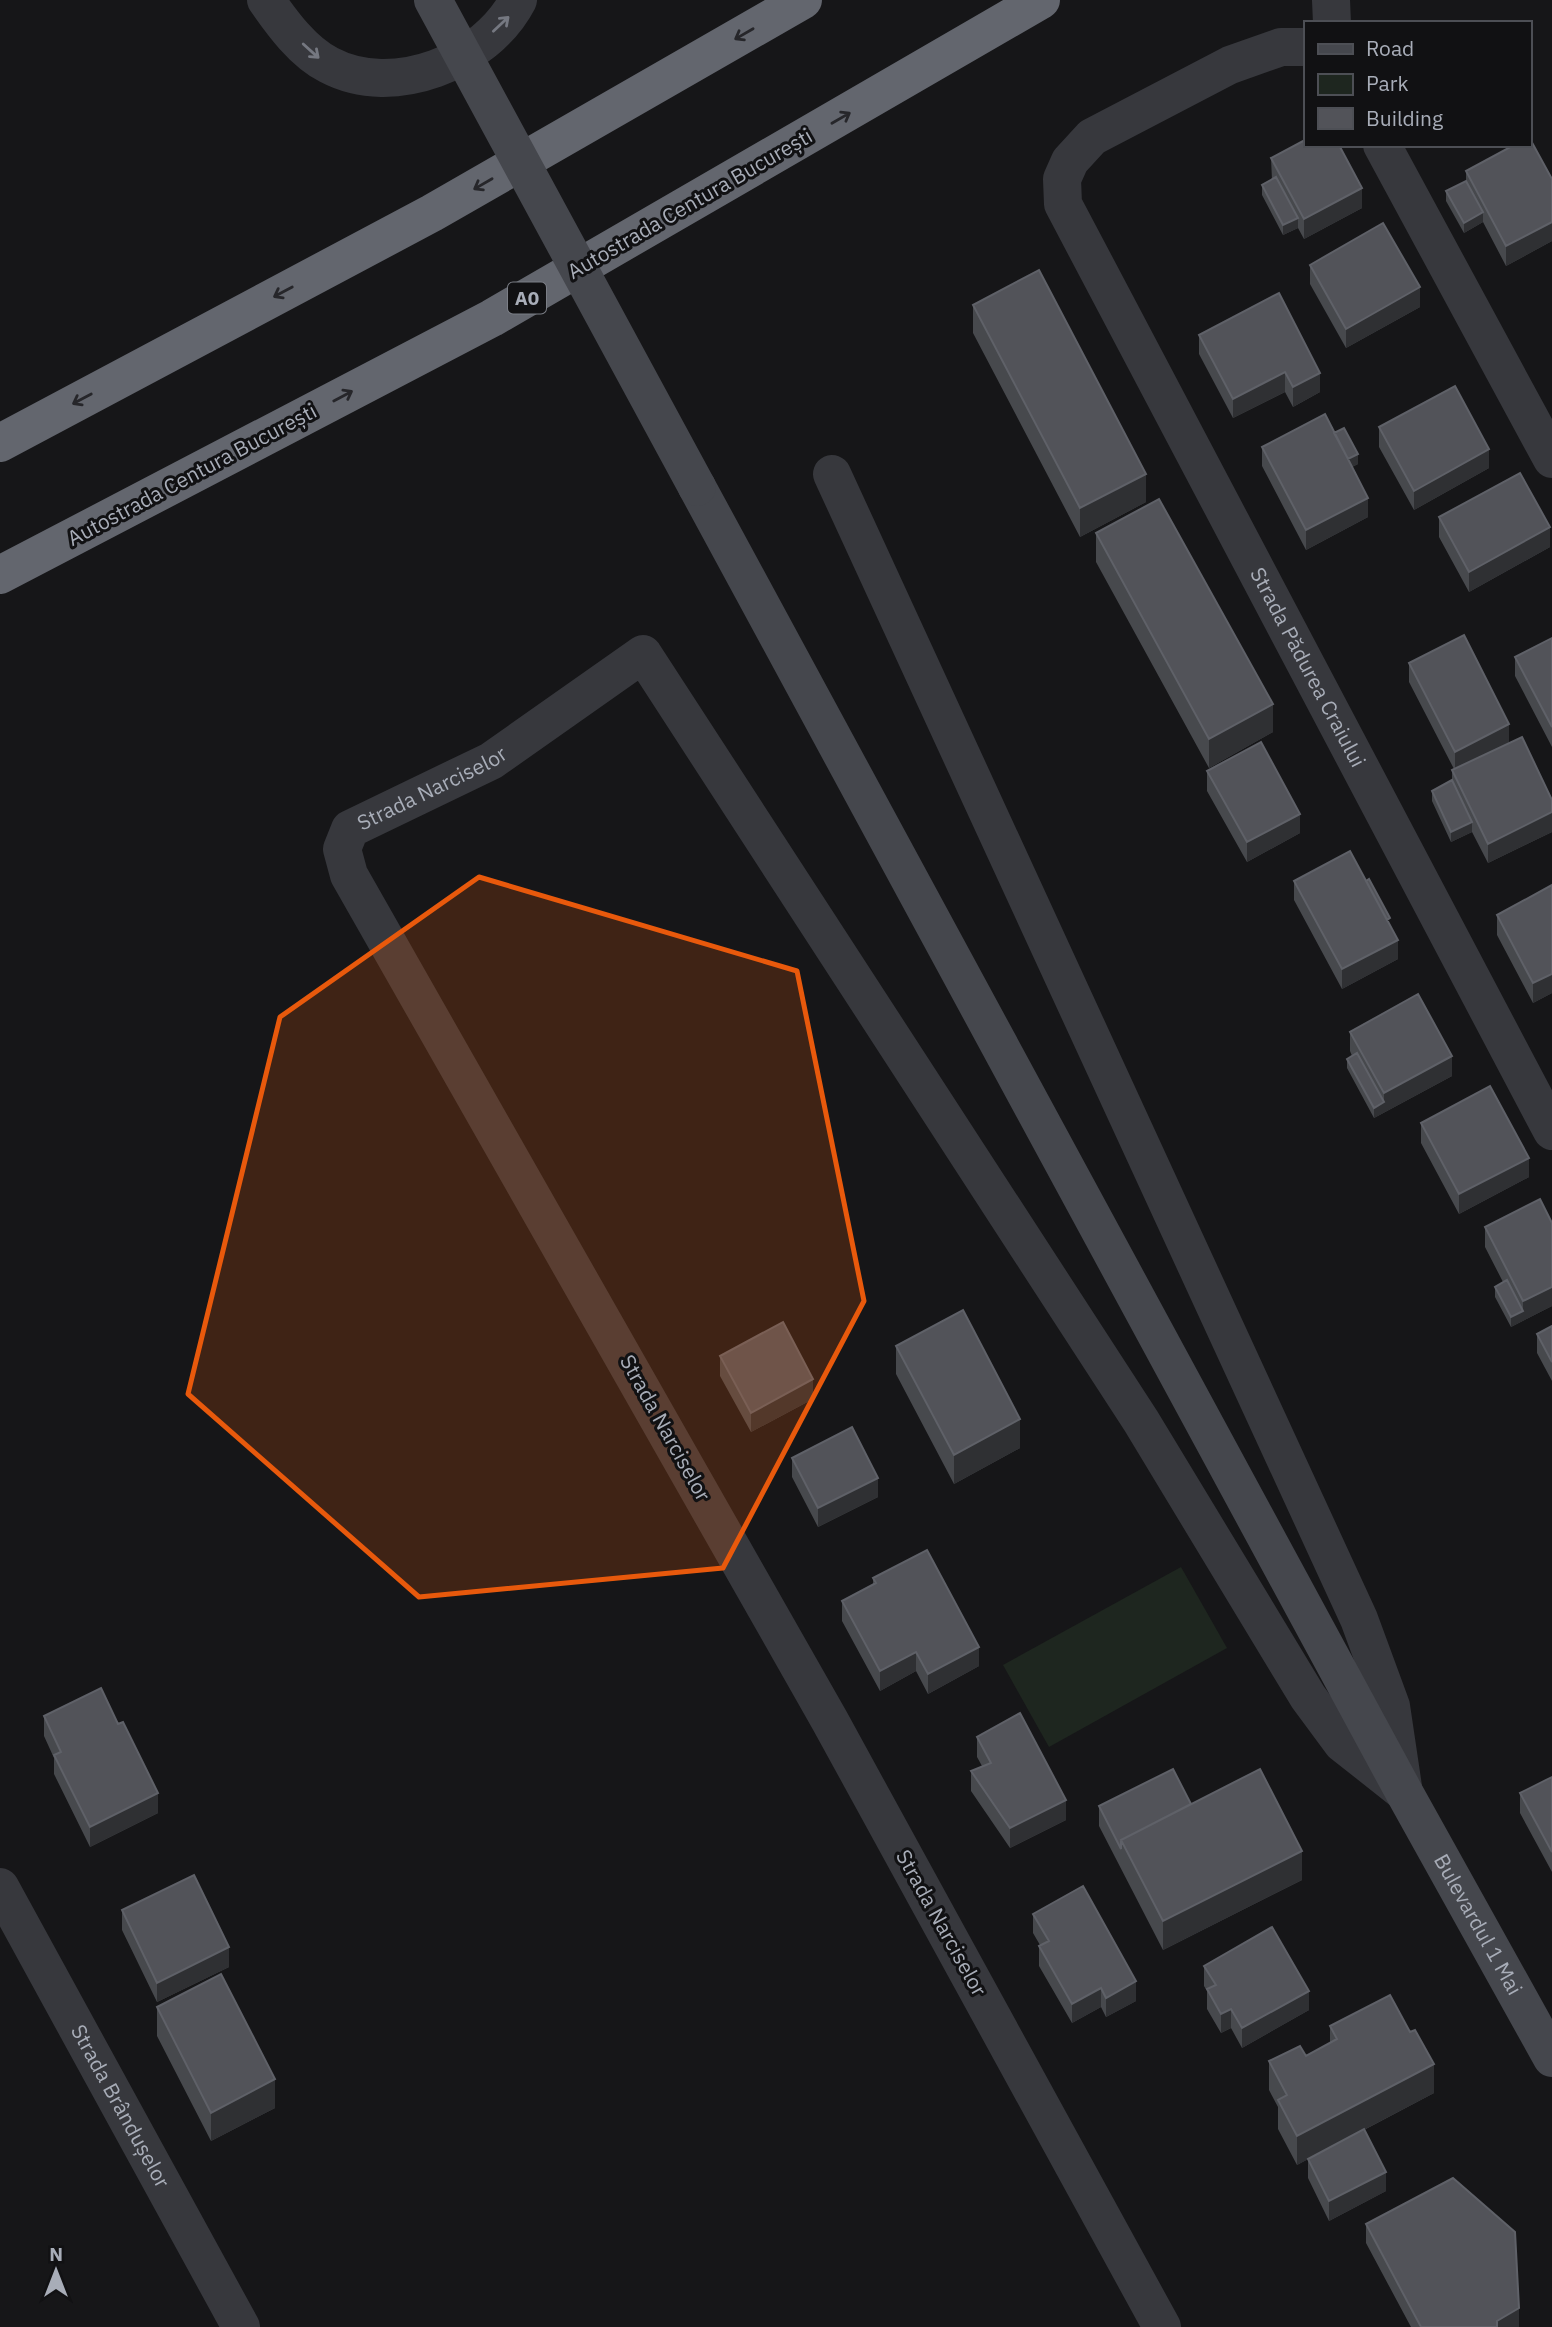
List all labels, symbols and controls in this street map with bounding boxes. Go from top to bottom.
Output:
one-way arrow [492,16,509,33]
legend [1304,21,1531,147]
one-way arrow [735,27,755,41]
text: Road [1366,34,1414,62]
one-way arrow [302,42,319,59]
text: Park [1366,69,1409,97]
text: Building [1366,104,1443,132]
one-way arrow [830,111,850,125]
street label: Autostrada Centura București [562,121,817,285]
one-way arrow [474,177,494,191]
road number: A0 [508,282,546,314]
one-way arrow [273,286,294,300]
one-way arrow [332,389,353,402]
one-way arrow [72,393,93,406]
street label: Autostrada Centura București [62,396,321,552]
street label: Strada Pădurea Craiului [1244,562,1373,772]
street label: Strada Narciselor [352,739,512,836]
street label: Strada Narciselor [614,1349,718,1506]
street label: Strada Narciselor [890,1844,994,2001]
street label: Bulevardul 1 Mai [1428,1848,1529,2000]
street label: Strada Brândușelor [65,2019,177,2193]
north arrow [21,2236,91,2306]
text: N [49,2242,63,2266]

